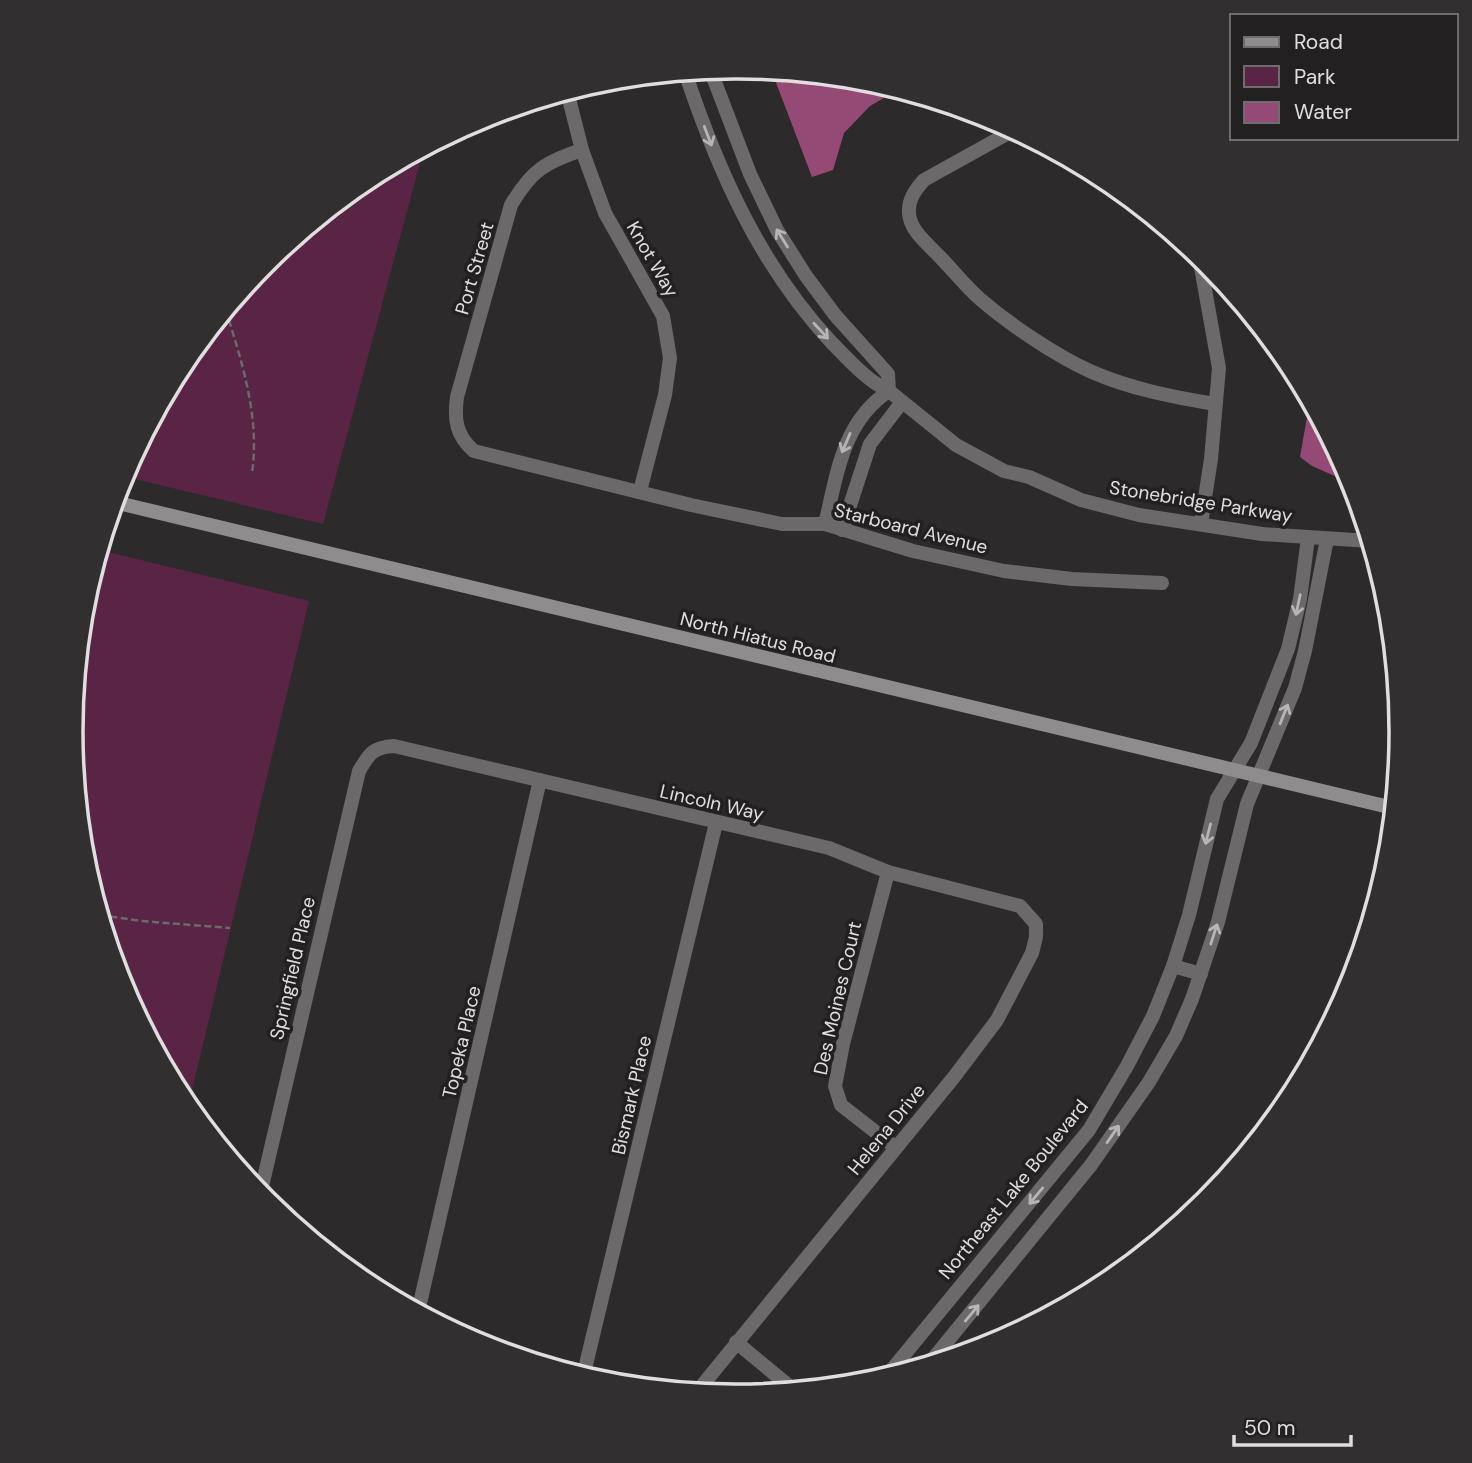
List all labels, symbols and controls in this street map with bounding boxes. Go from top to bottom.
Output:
legend [1230,14,1458,140]
text: Road [1294,28,1343,56]
text: Park [1294,63,1336,91]
text: Water [1294,98,1352,126]
one-way arrow [702,124,715,146]
street label: Knot Way [621,217,684,302]
street label: Port Street [449,219,500,317]
one-way arrow [774,228,788,248]
one-way arrow [813,322,830,339]
one-way arrow [839,432,852,453]
street label: Stonebridge Parkway [1108,475,1295,528]
street label: Starboard Avenue [831,497,990,560]
one-way arrow [1291,593,1305,616]
street label: North Hiatus Road [677,606,838,669]
one-way arrow [1279,703,1292,725]
street label: Lincoln Way [657,778,767,827]
one-way arrow [1201,822,1214,844]
street label: Springfield Place [264,894,321,1042]
street label: Des Moines Court [808,919,867,1077]
one-way arrow [1208,923,1221,945]
street label: Topeka Place [436,983,487,1101]
street label: Bismark Place [606,1033,657,1157]
street label: Helena Drive [842,1079,931,1180]
street label: Northeast Lake Boulevard [933,1094,1094,1284]
one-way arrow [1106,1125,1120,1144]
one-way arrow [1028,1187,1044,1205]
one-way arrow [964,1304,980,1322]
scale bar [1234,1404,1351,1448]
text: 50 m [1244,1414,1295,1442]

